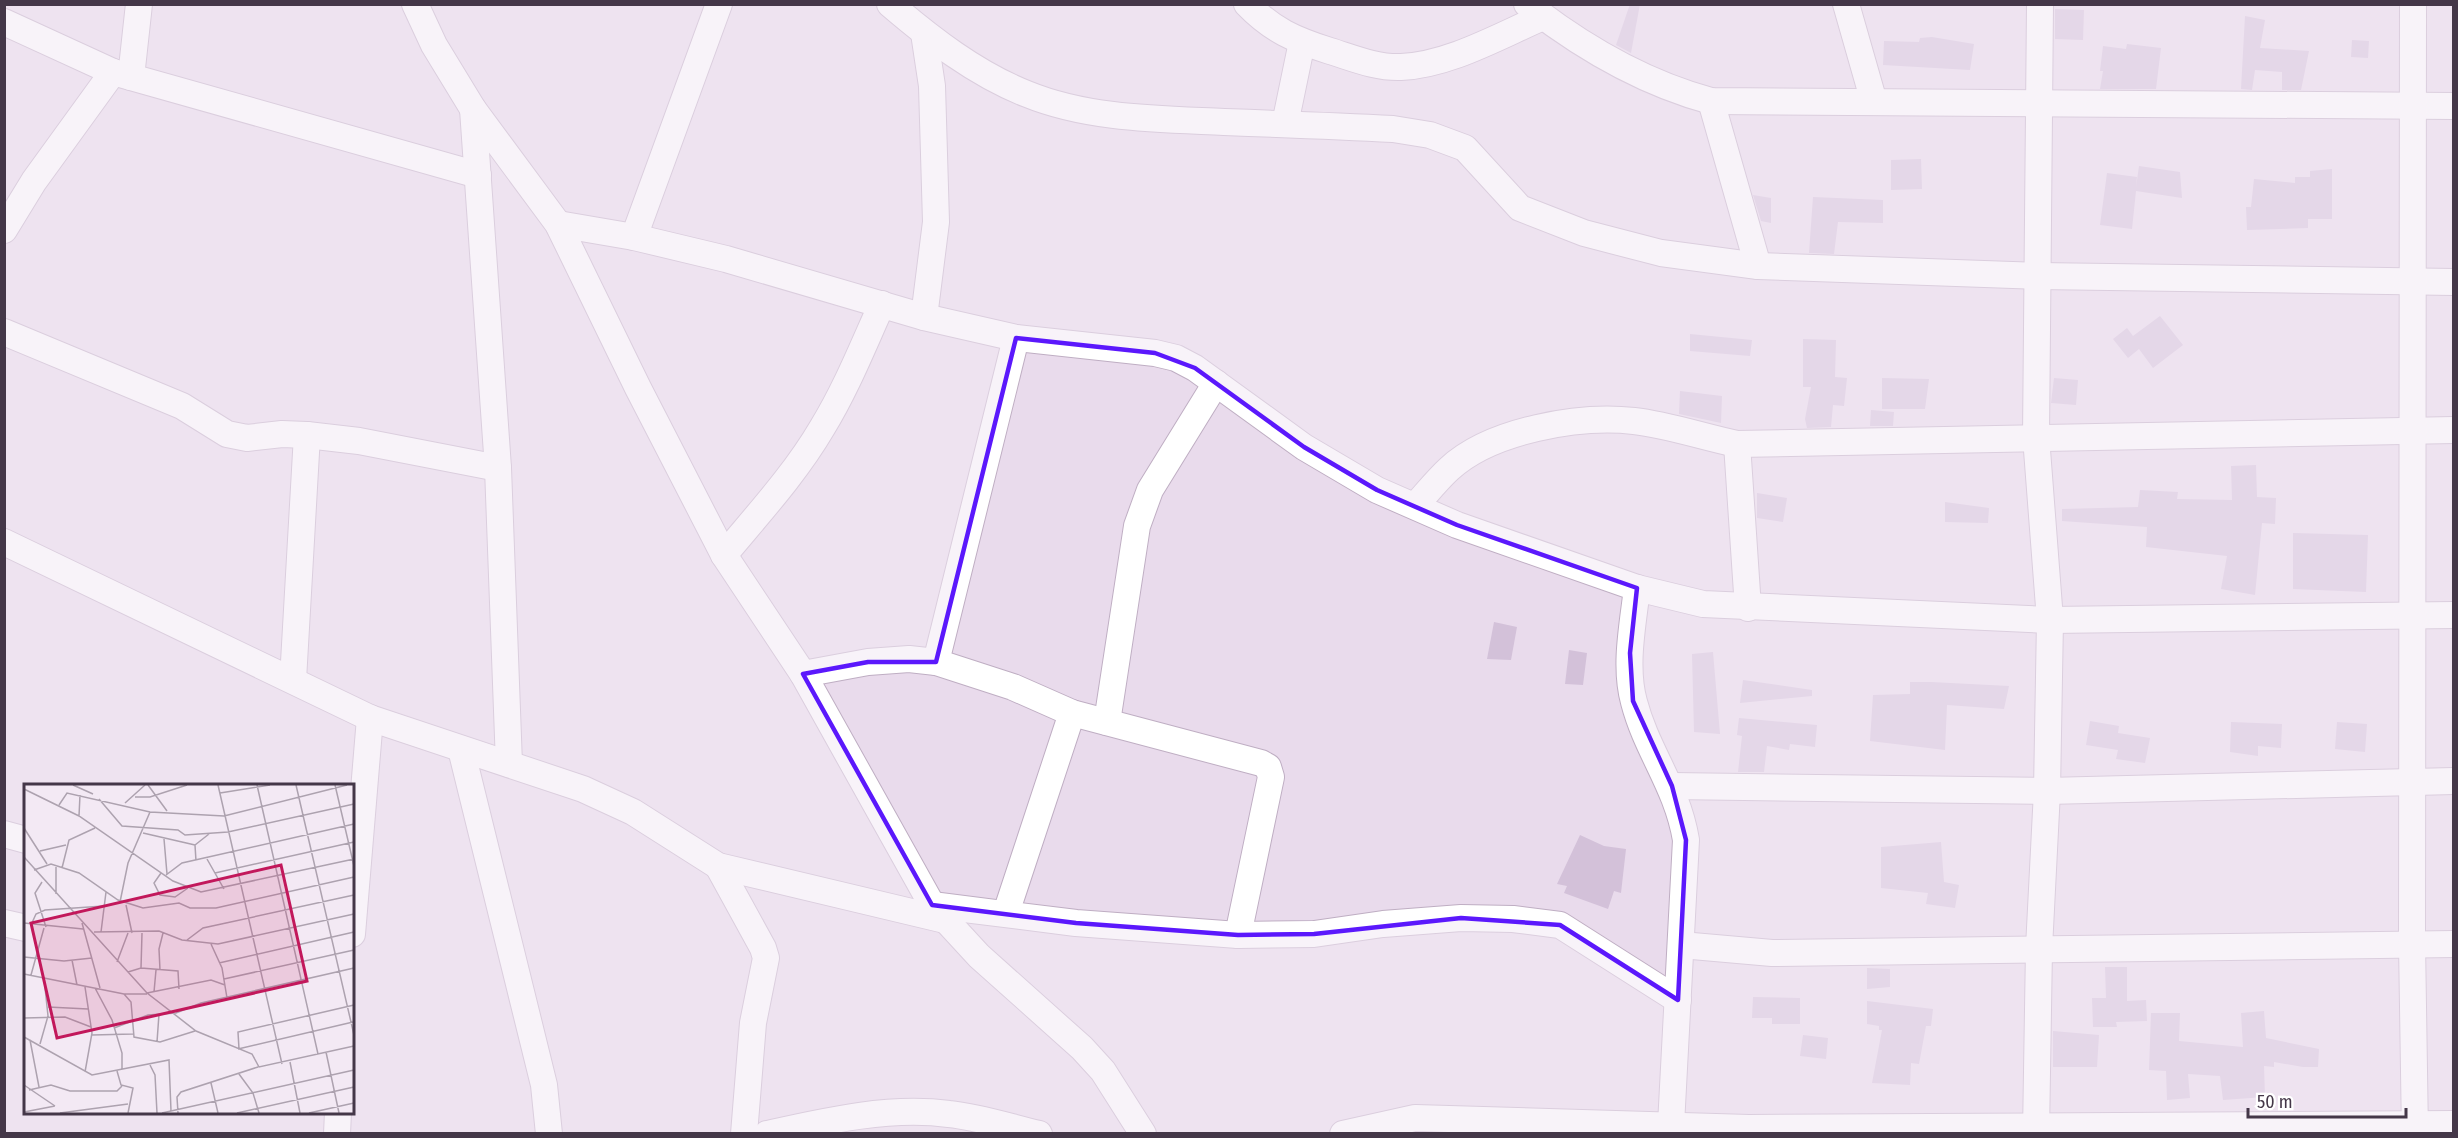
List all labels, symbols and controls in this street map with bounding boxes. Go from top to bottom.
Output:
inset map [24,784,354,1114]
scale bar [2248,1081,2406,1119]
text: 50 m [2257,1091,2293,1113]

